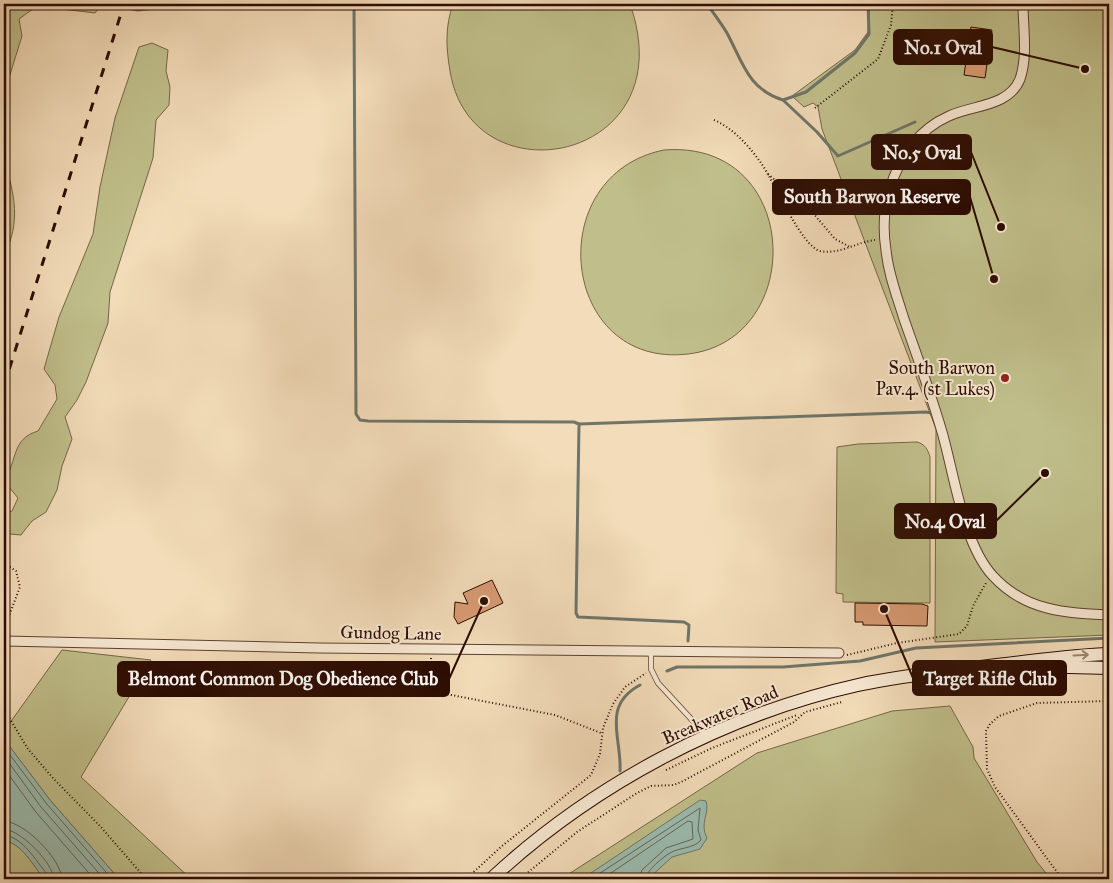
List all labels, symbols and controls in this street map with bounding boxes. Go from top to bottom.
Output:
callout: No.1 Oval [894,30,992,64]
text: No.1 Oval [904,36,983,59]
callout: No.5 Oval [872,135,971,169]
text: No.5 Oval [883,141,962,164]
callout: South Barwon Reserve [773,180,970,214]
text: South Barwon Reserve [784,185,960,208]
place label: South Barwon Pav.4. (st Lukes) [876,357,995,401]
marker: South Barwon Pav.4. (st Lukes) [999,372,1011,384]
callout: No.4 Oval [895,504,996,538]
text: No.4 Oval [904,510,986,534]
street label: Gundog Lane [340,621,442,646]
one-way arrow [1072,651,1088,660]
callout: Target Rifle Club [913,661,1066,695]
callout: Belmont Common Dog Obedience Club [118,662,449,696]
text: Belmont Common Dog Obedience Club [128,667,438,691]
text: Target Rifle Club [922,667,1057,691]
street label: Breakwater Road [659,681,781,749]

